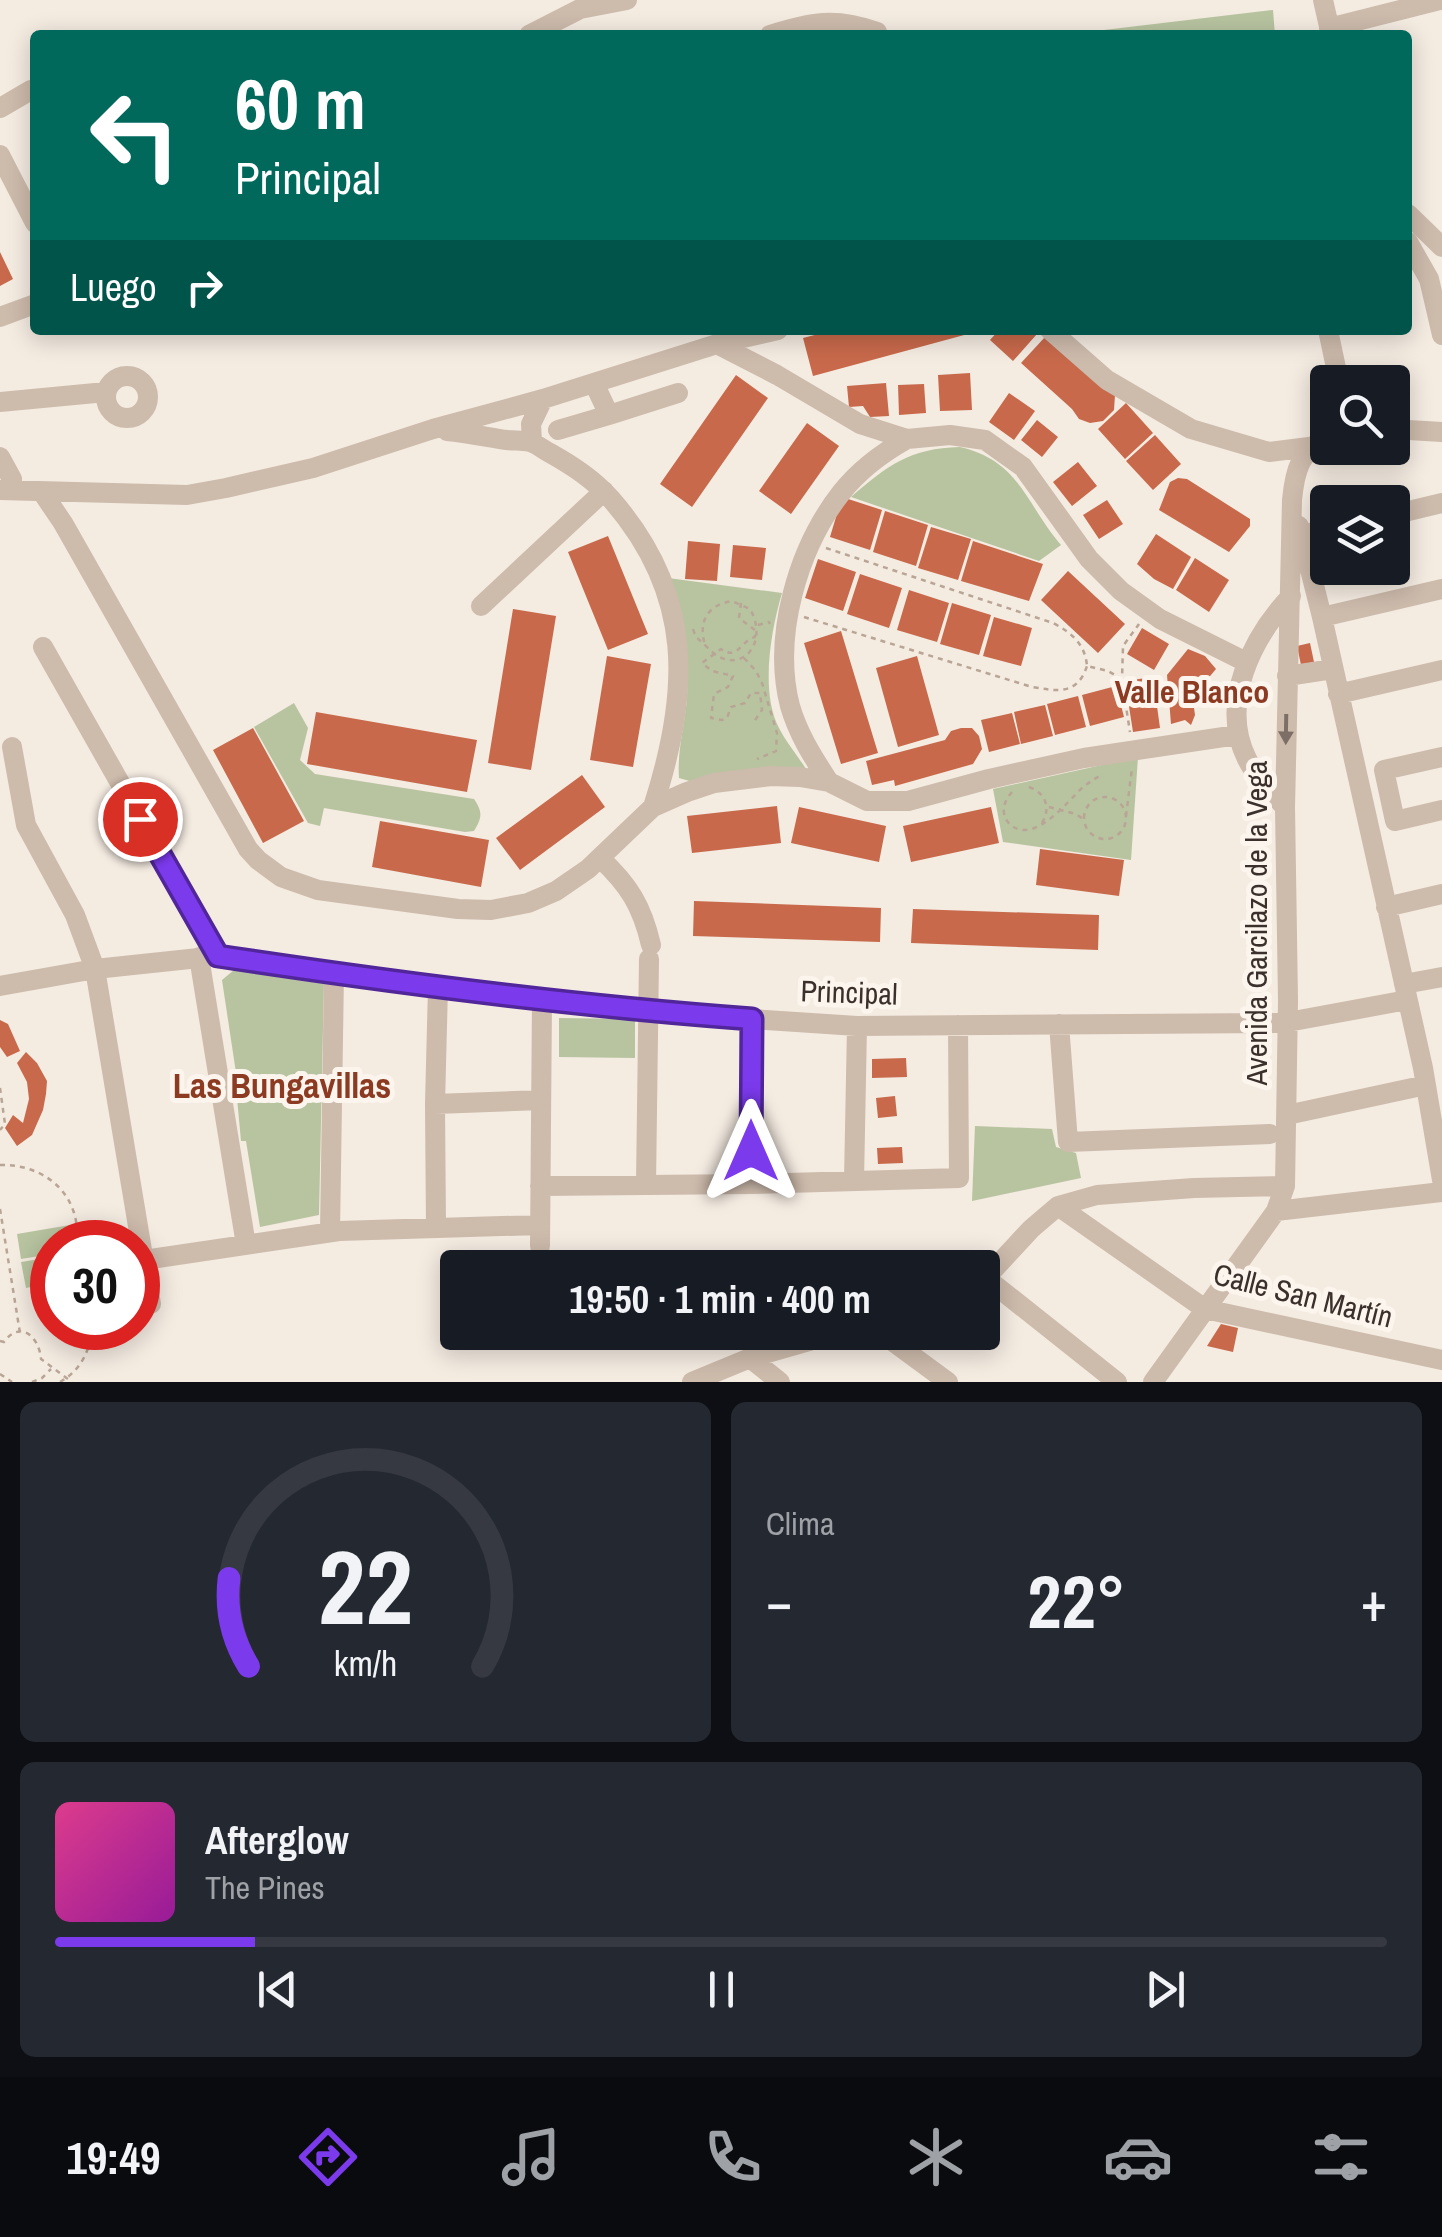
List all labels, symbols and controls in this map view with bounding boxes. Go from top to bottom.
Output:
text: 60 m [235,57,366,151]
icon: left [70,70,200,200]
text: Principal [235,147,381,208]
icon: right [177,260,232,315]
text: Luego [70,262,157,313]
map controls [1310,365,1410,585]
button: search [1310,365,1410,465]
button: layers [1310,485,1410,585]
district label: Valle Blanco [1115,670,1269,713]
one-way arrow [1278,713,1294,745]
street label: Avenida Garcilazo de la Vega [1236,760,1276,1087]
pin [98,777,183,862]
icon: arrive [113,792,168,847]
street label: Principal [800,970,898,1014]
district label: Las Bungavillas [173,1062,391,1109]
position arrow [699,1099,803,1203]
speed limit sign: 30 [30,1220,160,1350]
street label: Calle San Martín [1210,1253,1397,1337]
text: 19:50 · 1 min · 400 m [569,1274,871,1325]
text: Clima [766,1502,835,1545]
text: 22 [318,1516,413,1656]
text: 22° [1027,1550,1126,1651]
text: − [766,1564,792,1638]
text: + [1361,1564,1387,1638]
text: km/h [334,1639,397,1687]
text: Afterglow [205,1815,349,1866]
text: The Pines [205,1866,325,1909]
icon: previous [250,1962,305,2017]
icon: pause [694,1962,749,2017]
icon: next [1138,1962,1193,2017]
icon: directions [293,2122,363,2192]
icon: music [496,2122,566,2192]
icon: phone [698,2122,768,2192]
icon: climate [901,2122,971,2192]
icon: car [1103,2122,1173,2192]
icon: filters [1306,2122,1376,2192]
text: 19:49 [66,2127,161,2188]

